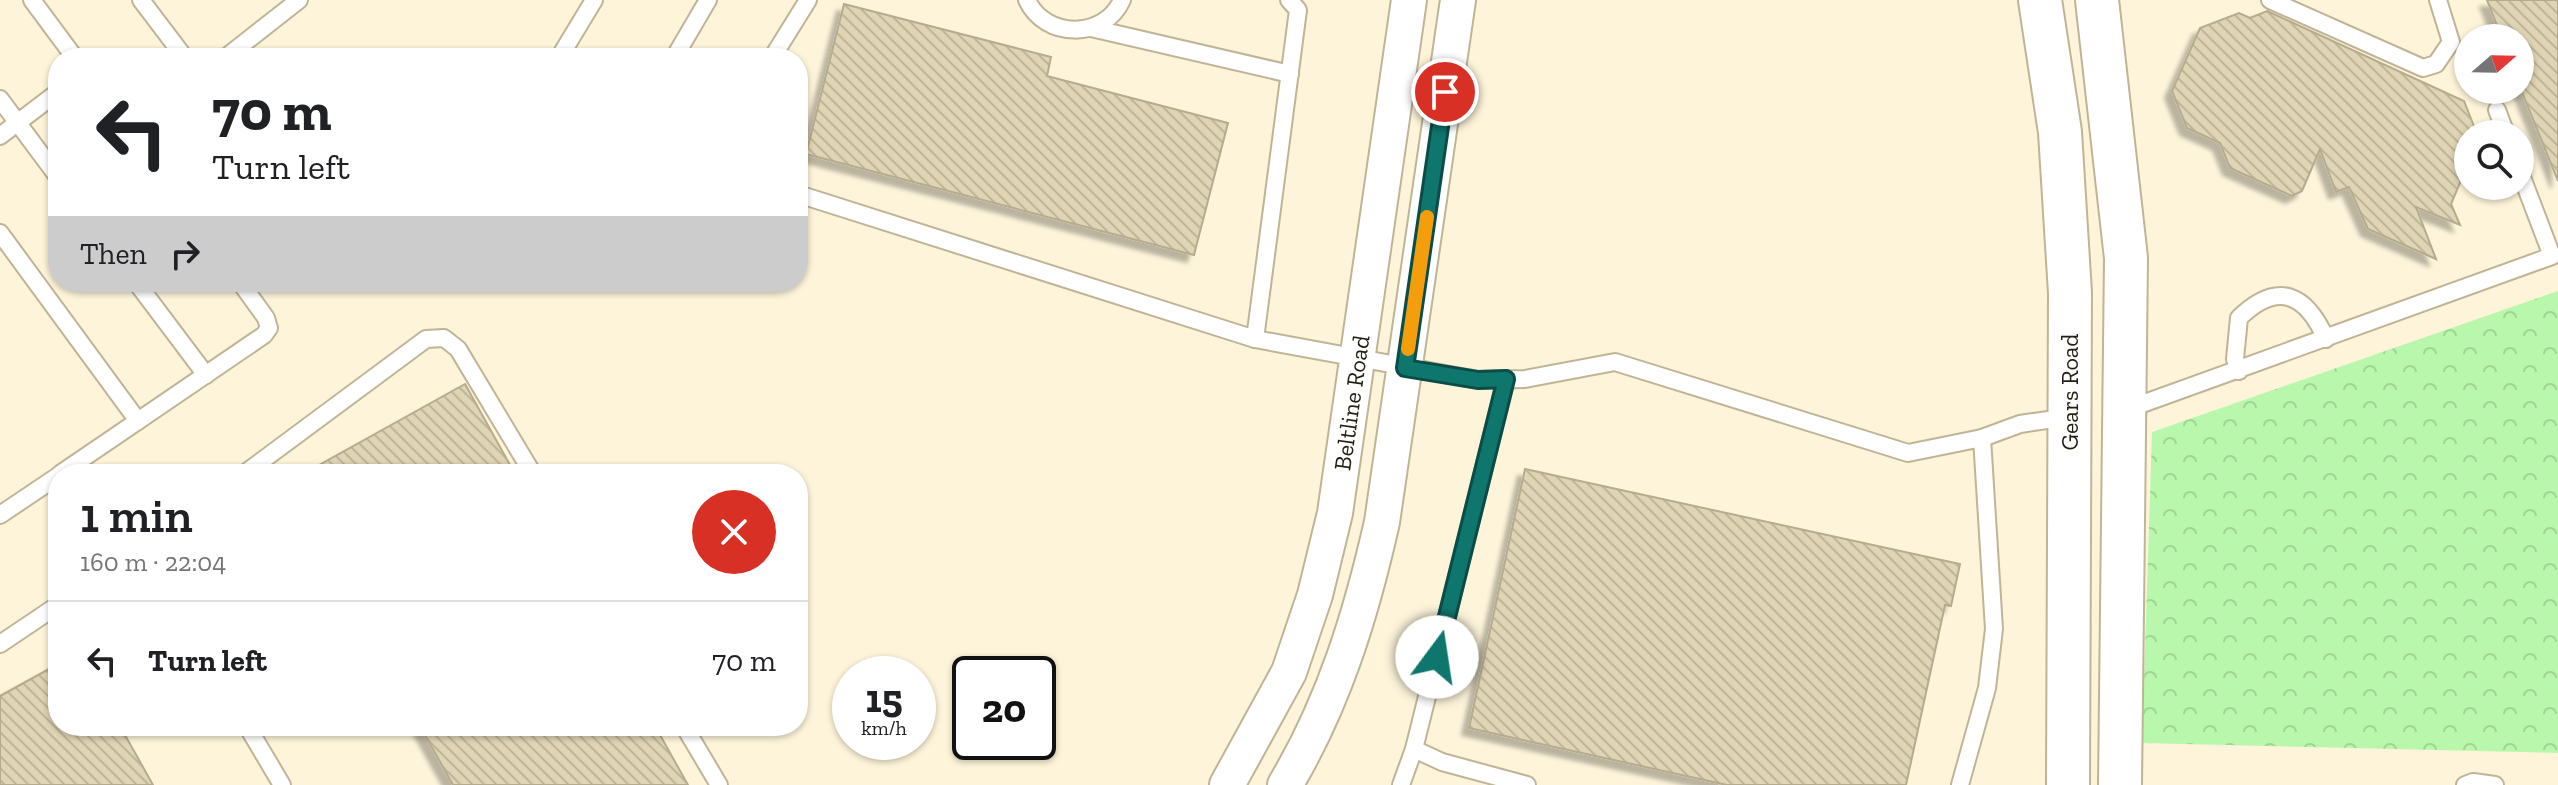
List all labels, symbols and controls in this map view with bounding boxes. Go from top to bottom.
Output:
north arrow [2454,24,2534,104]
map controls [2454,24,2534,200]
pin [1411,58,1479,126]
icon: arrive [1423,70,1467,114]
text: 70 m [212,77,332,144]
icon: left [80,80,184,184]
button: search [2454,120,2534,200]
text: Turn left [212,145,350,188]
icon: right [163,232,207,276]
text: Then [80,236,147,272]
street label: Beltline Road [1327,333,1375,472]
street label: Gears Road [2055,333,2084,451]
text: 1 min [80,487,193,544]
button: close [692,490,776,574]
text: 160 m · 22:04 [80,546,226,578]
position arrow [1395,615,1479,699]
icon: left [80,639,124,683]
text: Turn left [148,643,267,679]
text: 70 m [712,643,776,679]
speed limit sign: 20 [952,656,1056,760]
text: 15 [865,674,903,722]
text: km/h [861,716,907,740]

